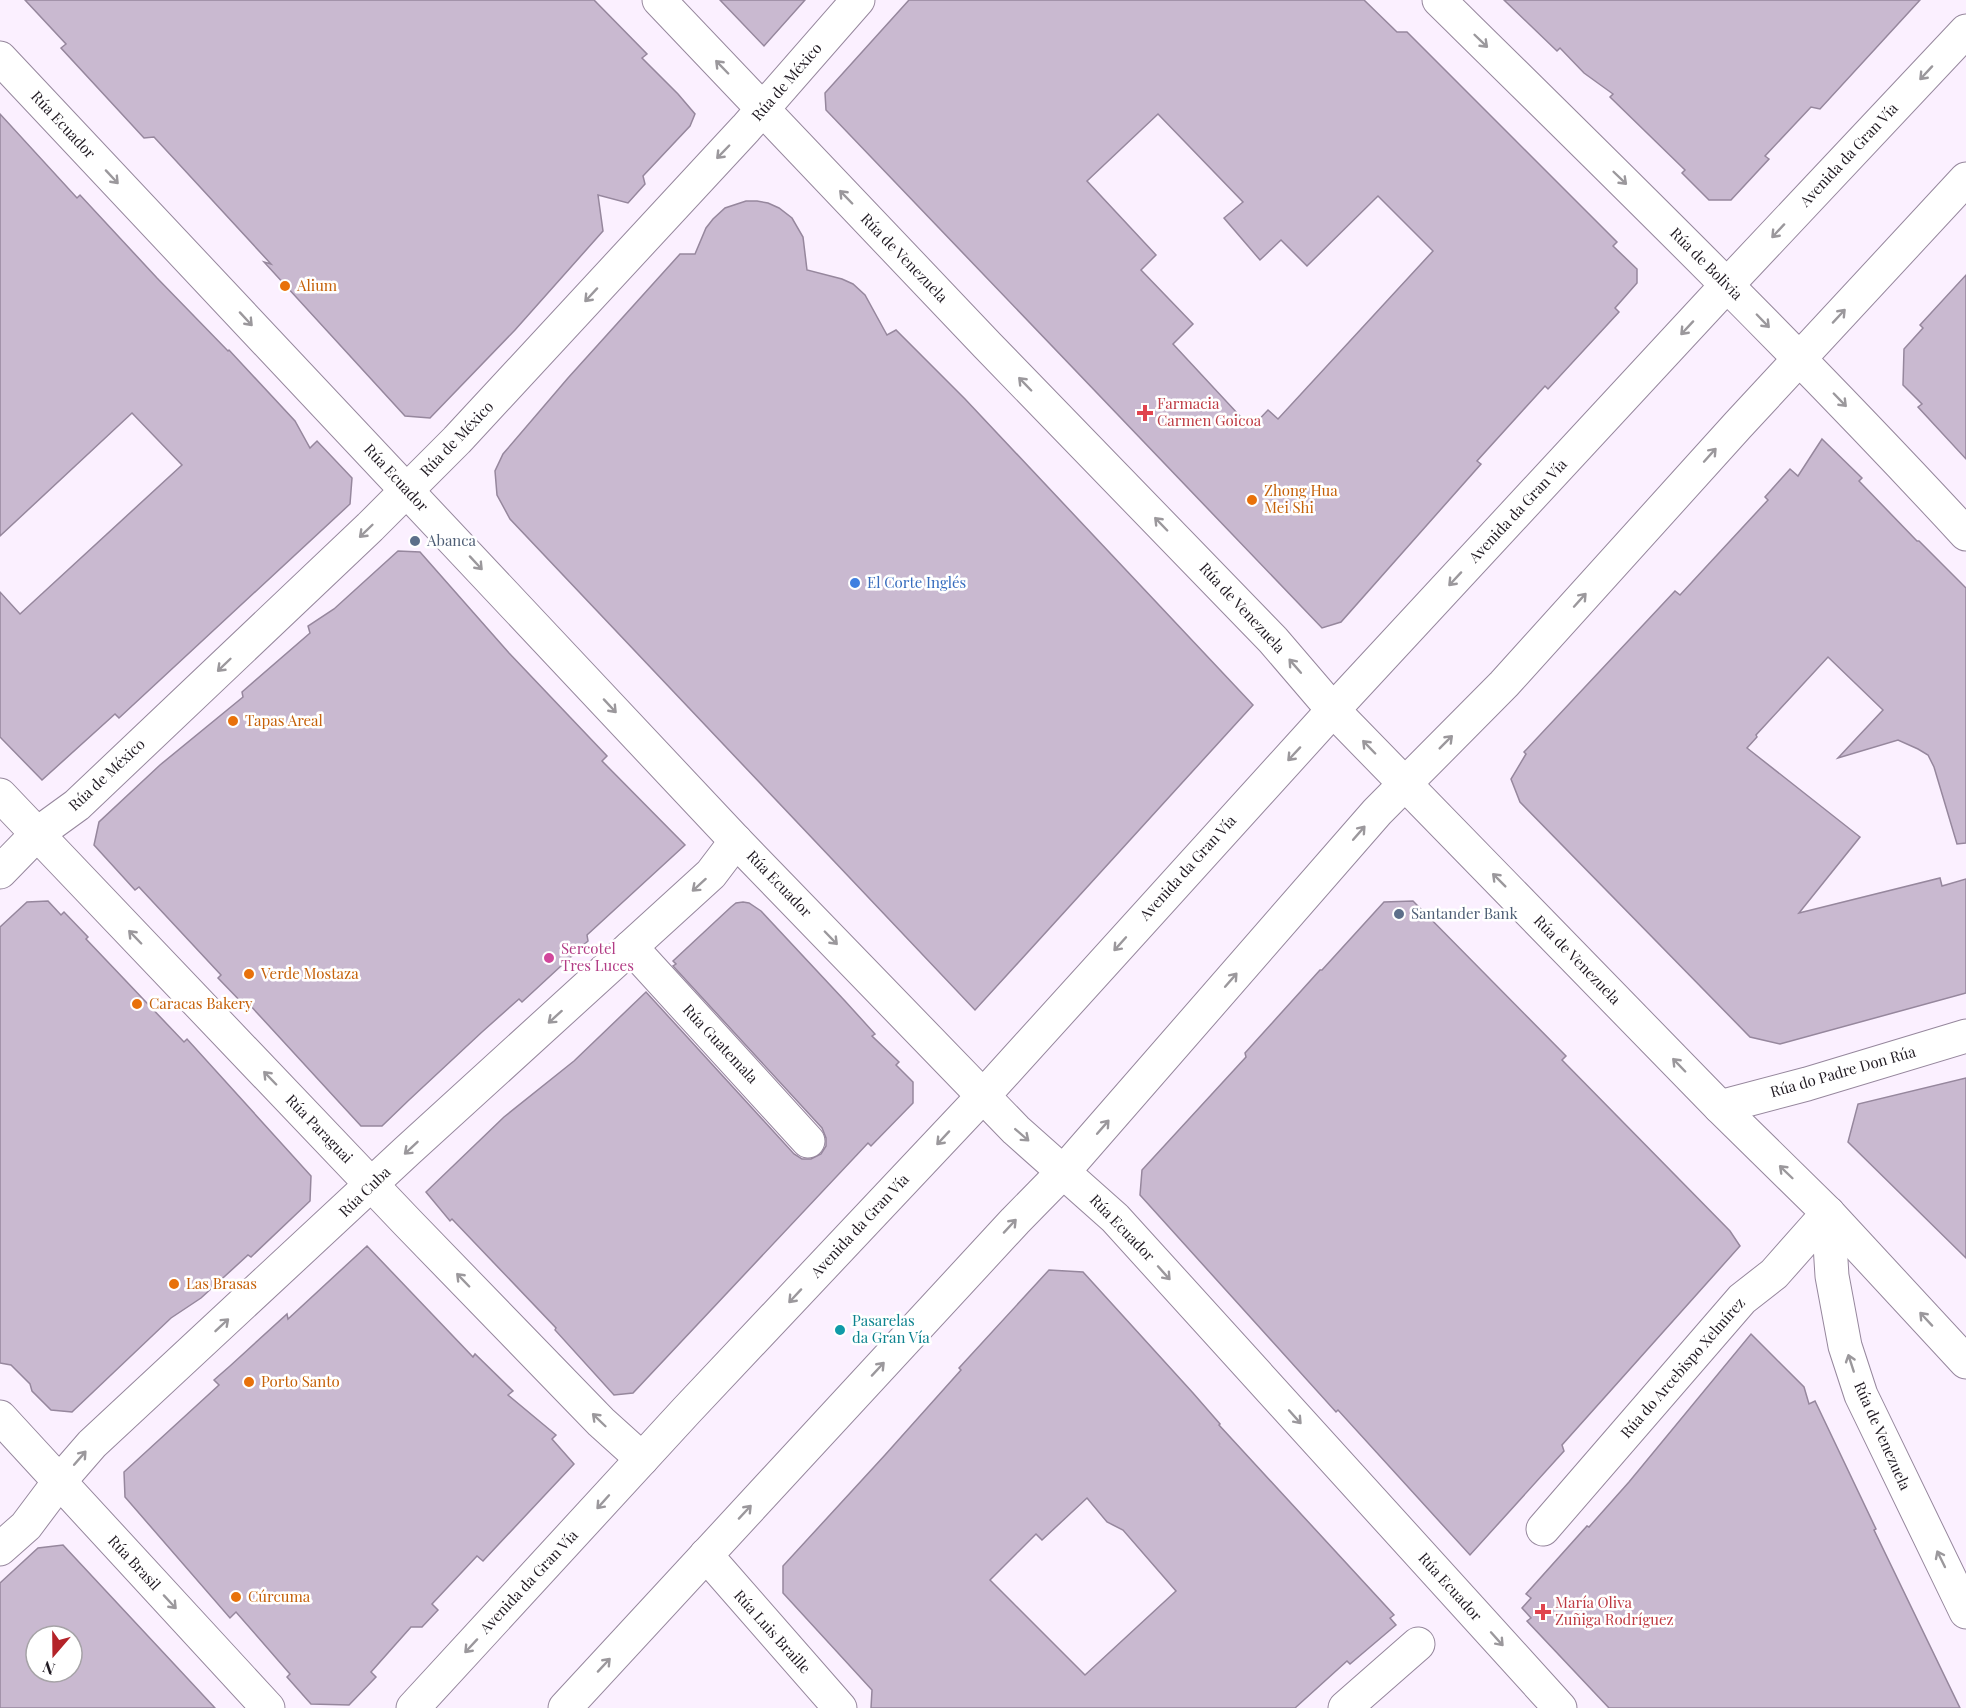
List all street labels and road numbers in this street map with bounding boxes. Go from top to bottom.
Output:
street label: Rúa de México [747,38,826,125]
street label: Rúa Ecuador [27,86,100,163]
street label: Avenida da Gran Vía [1794,98,1902,211]
street label: Rúa de Venezuela [857,208,953,307]
street label: Rúa de Bolivia [1666,223,1748,304]
street label: Rúa de México [415,396,497,480]
street label: Rúa Ecuador [360,439,433,516]
street label: Avenida da Gran Vía [1463,454,1571,567]
street label: Rúa de Venezuela [1196,558,1290,657]
street label: Rúa de México [64,734,149,815]
street label: Avenida da Gran Vía [1134,810,1240,925]
street label: Rúa Ecuador [743,846,817,921]
street label: Rúa de Venezuela [1530,910,1626,1009]
street label: Rúa Guatemala [679,999,763,1088]
street label: Rúa do Padre Don Rúa [1768,1041,1918,1101]
street label: Rúa Paraguai [282,1090,358,1167]
street label: Rúa Cuba [334,1161,395,1221]
street label: Avenida da Gran Vía [805,1169,913,1282]
street label: Rúa Ecuador [1086,1190,1160,1265]
street label: Rúa do Arcebispo Xelmírez [1616,1293,1749,1442]
street label: Rúa de Venezuela [1850,1378,1916,1494]
street label: Avenida da Gran Vía [474,1525,582,1638]
street label: Rúa Brasil [104,1531,165,1594]
street label: Rúa Ecuador [1415,1548,1487,1625]
street label: Rúa Luis Braille [730,1585,816,1677]

